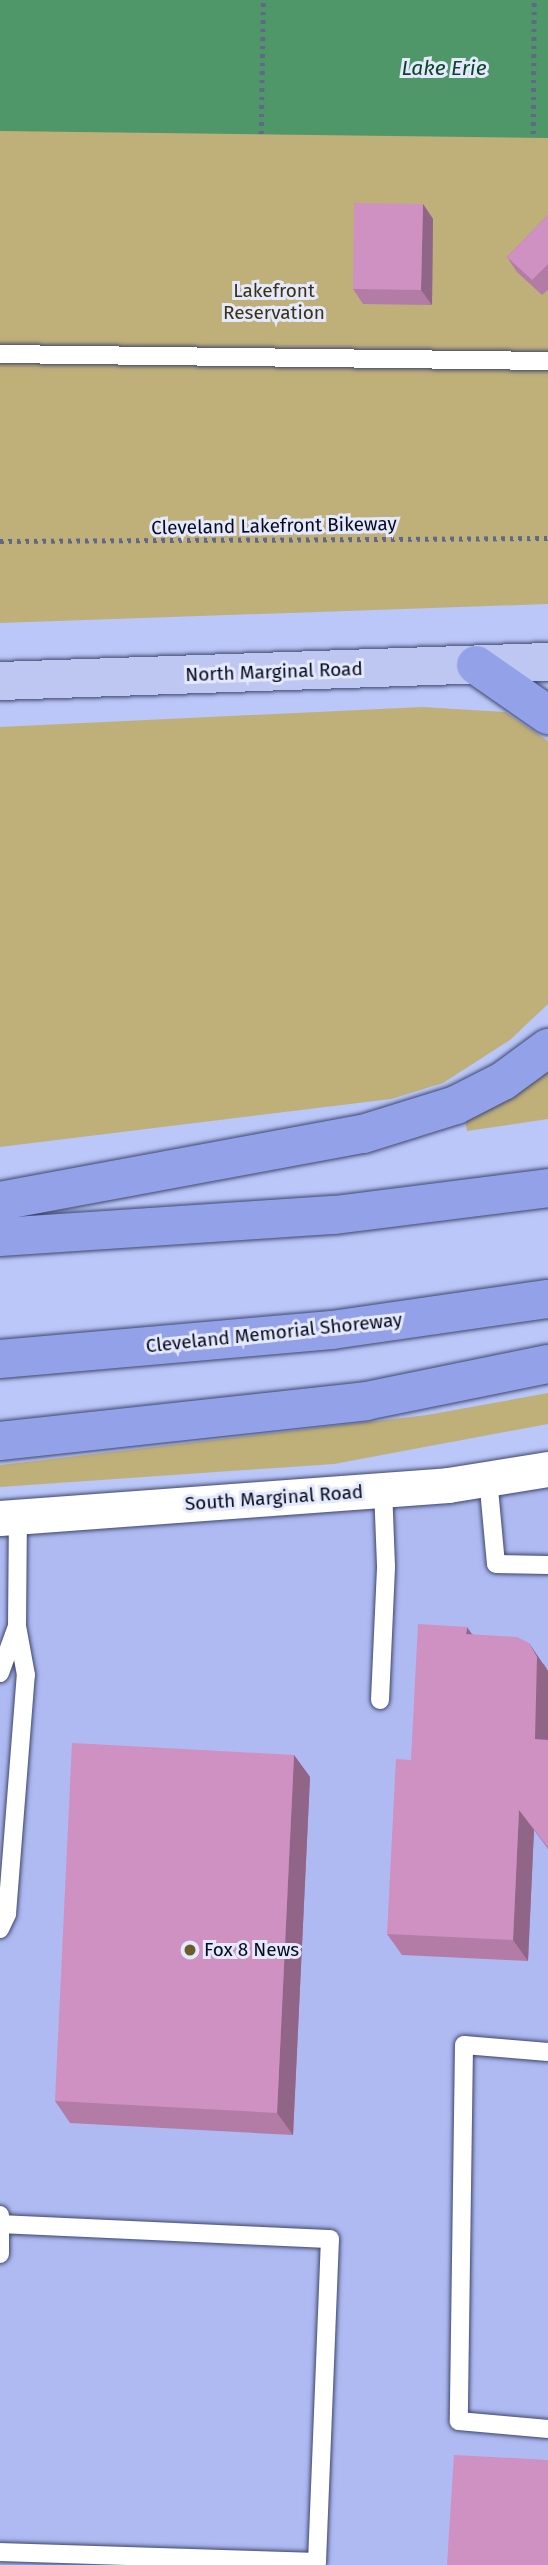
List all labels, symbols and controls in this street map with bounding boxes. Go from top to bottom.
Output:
water label: Lake Erie [401,55,487,81]
park label: Lakefront Reservation [223,280,325,324]
street label: Cleveland Lakefront Bikeway [151,512,397,540]
street label: North Marginal Road [185,658,363,686]
street label: Cleveland Memorial Shoreway [145,1308,403,1358]
street label: South Marginal Road [184,1480,364,1516]
place label: Fox 8 News [204,1939,299,1961]
marker: Fox 8 News [182,1942,198,1958]

